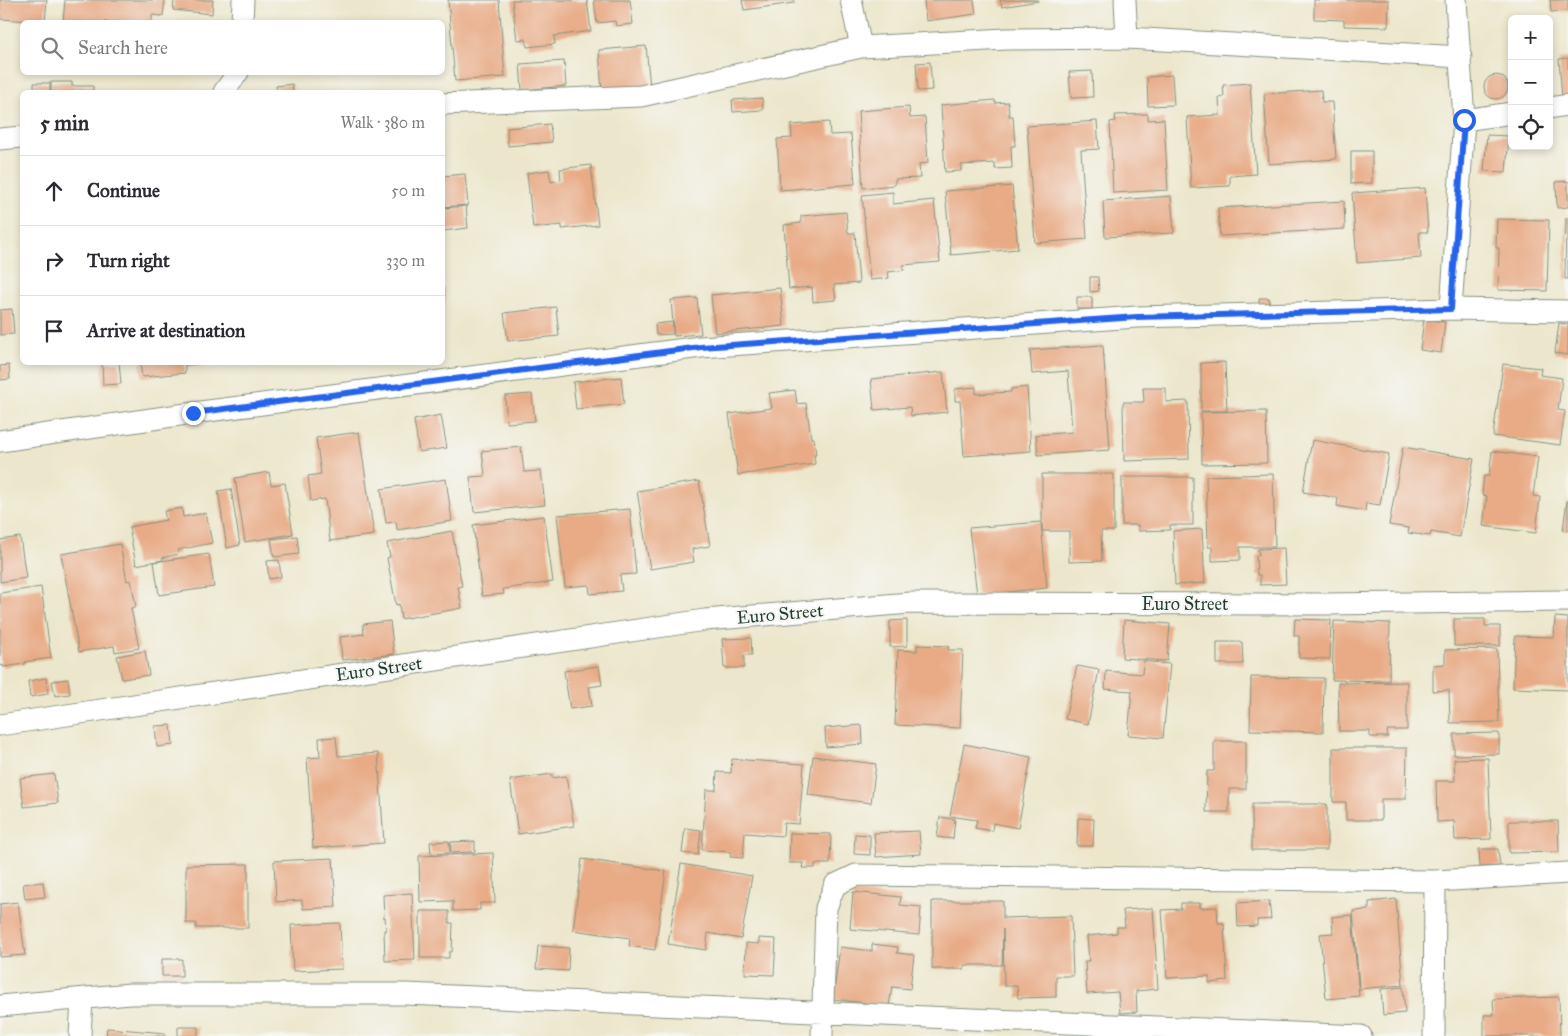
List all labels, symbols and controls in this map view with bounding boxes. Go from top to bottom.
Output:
map controls [1508,15,1553,150]
button: + [1508,15,1553,60]
search box [20,20,445,75]
icon: search [38,34,66,62]
text: Search here [78,36,168,59]
button: − [1508,60,1553,105]
button: locate [1508,105,1553,150]
route start [1453,109,1476,132]
text: 5 min [40,110,89,136]
text: Walk · 380 m [341,113,425,132]
icon: ahead [40,177,68,205]
text: Continue [87,179,160,202]
text: 50 m [391,181,425,200]
icon: right [40,247,68,275]
text: Turn right [87,249,170,272]
text: 330 m [386,251,425,270]
icon: arrive [40,317,68,345]
text: Arrive at destination [87,319,245,342]
route end [182,402,205,425]
street label: Euro Street [1142,593,1229,615]
street label: Euro Street [736,599,825,629]
street label: Euro Street [334,652,424,686]

